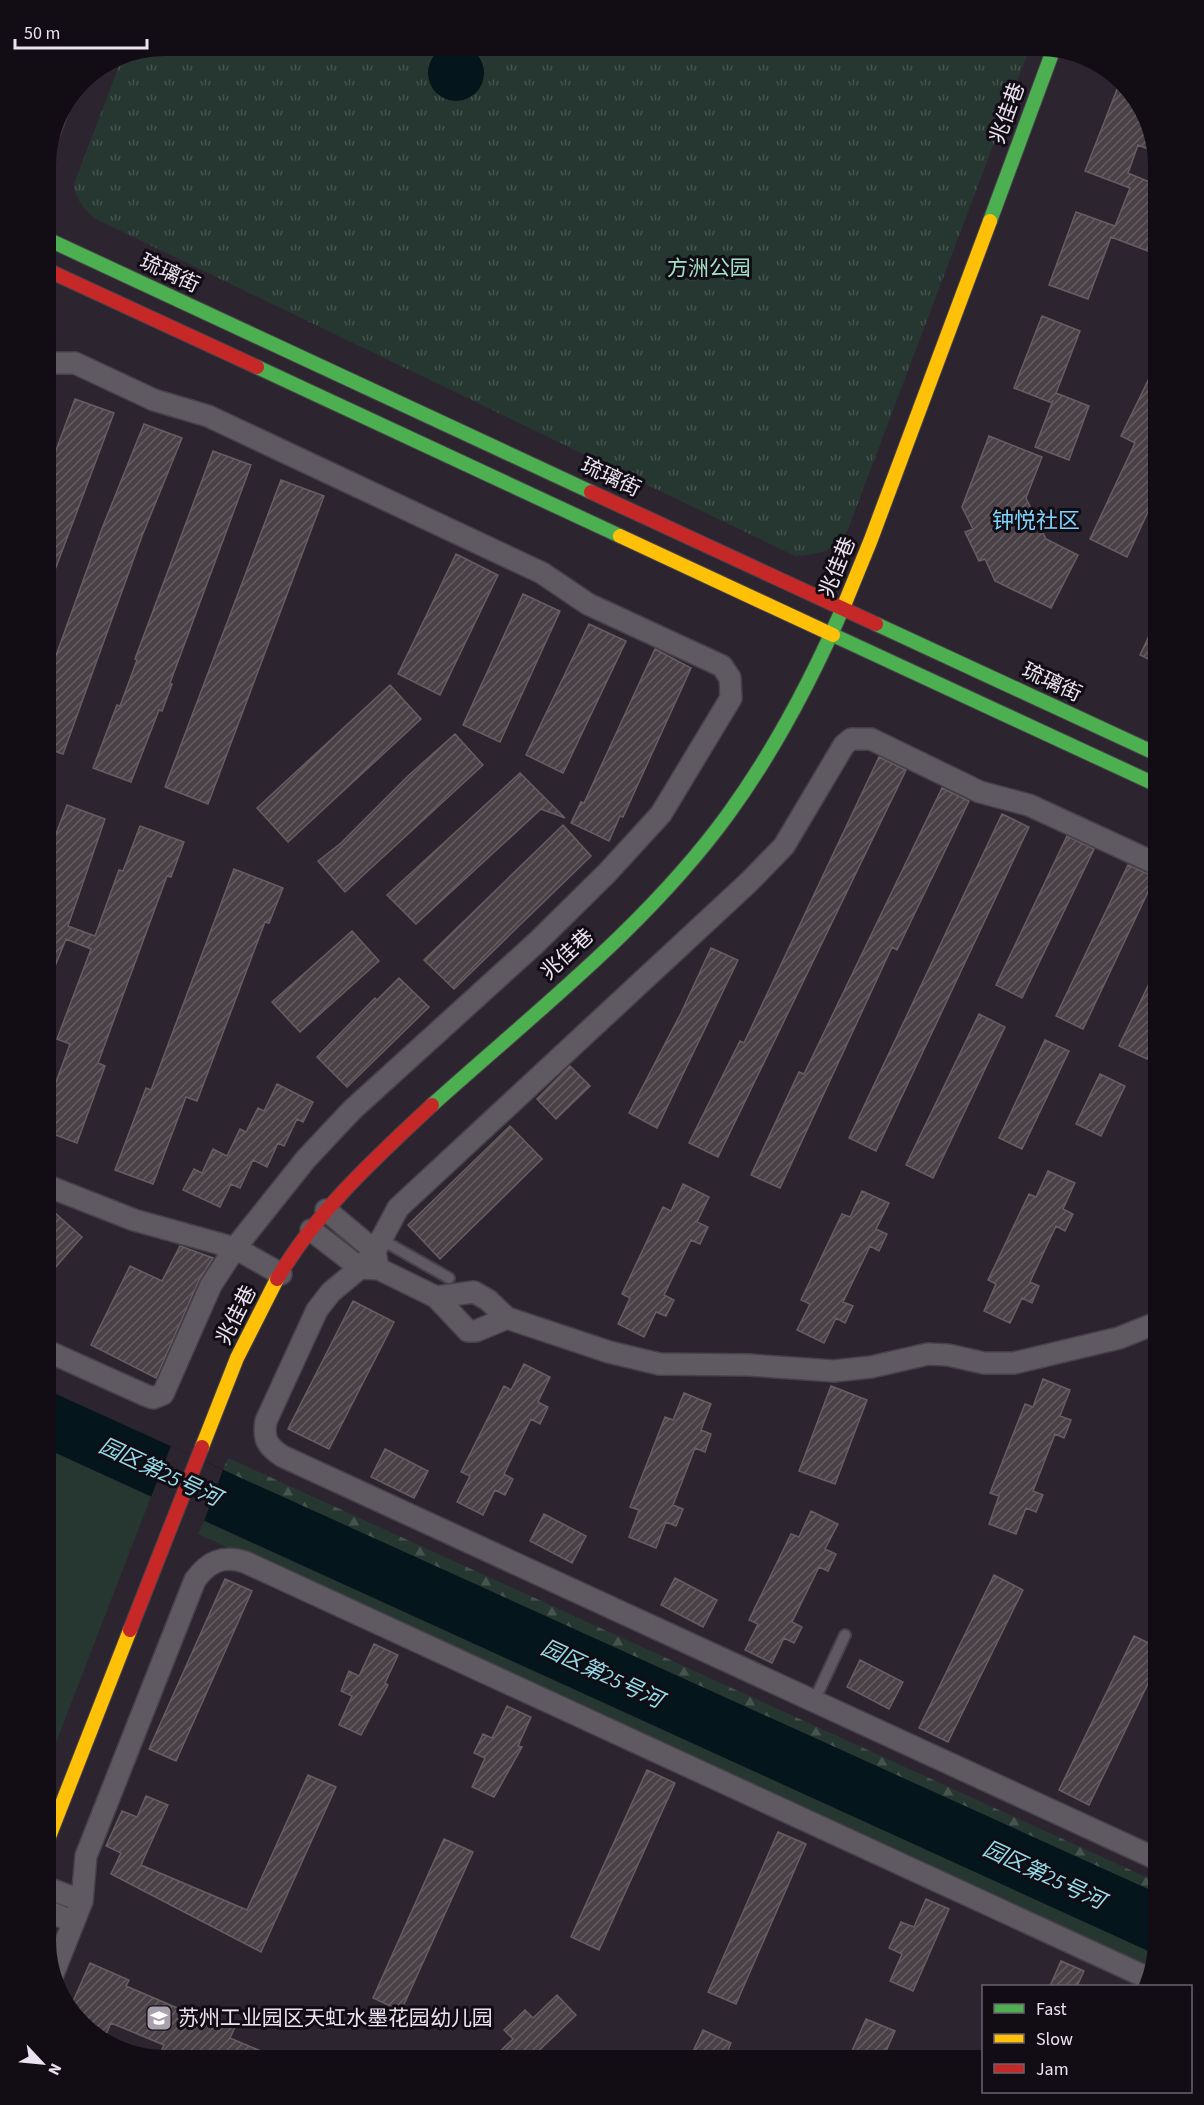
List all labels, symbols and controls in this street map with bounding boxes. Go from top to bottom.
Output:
scale bar [15,12,147,50]
text: 50 m [24,21,60,46]
street label: 兆佳巷 [982,78,1032,148]
street label: 琉璃街 [135,246,205,300]
park label: 方洲公园 [667,253,751,283]
street label: 琉璃街 [576,450,646,504]
district label: 钟悦社区 [992,505,1080,537]
street label: 兆佳巷 [811,532,863,602]
street label: 琉璃街 [1017,655,1087,709]
street label: 兆佳巷 [534,922,600,986]
street label: 兆佳巷 [208,1280,264,1350]
water label: 园区第25号河 [94,1430,230,1516]
water label: 园区第25号河 [536,1632,672,1718]
water label: 园区第25号河 [978,1833,1114,1919]
legend [982,1985,1192,2093]
text: Fast [1036,1997,1067,2022]
school or university icon: 苏州工业园区天虹水墨花园幼儿园 [144,2003,174,2033]
place label: 苏州工业园区天虹水墨花园幼儿园 [178,2003,493,2033]
text: Slow [1036,2027,1073,2052]
north arrow [12,2033,72,2093]
text: Jam [1036,2057,1069,2082]
text: N [42,2060,67,2079]

